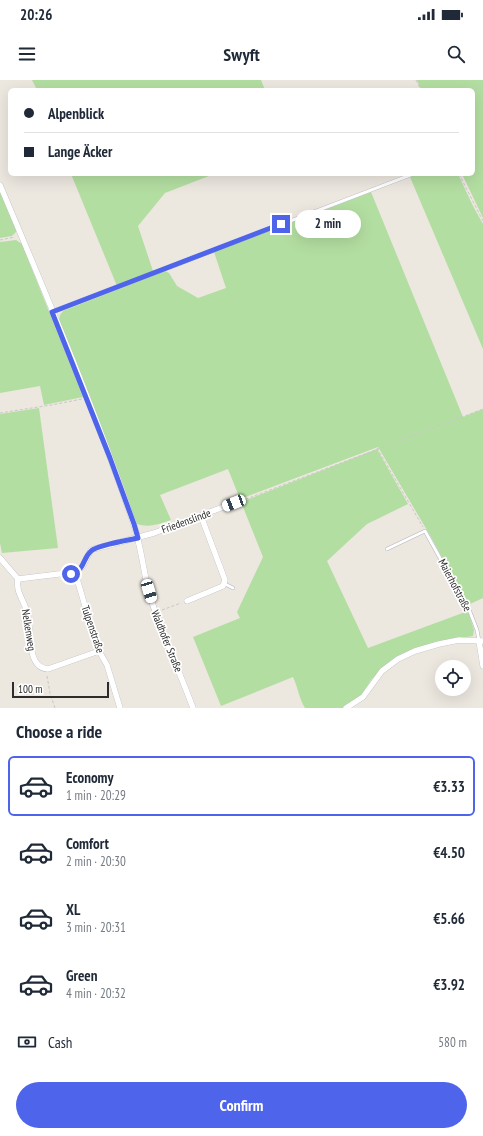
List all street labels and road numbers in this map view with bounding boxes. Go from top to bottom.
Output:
street label: Friedenslinde [159,505,213,536]
street label: Maierhofstraße [435,556,475,614]
street label: Tulpenstraße [78,603,108,655]
street label: Nelkenweg [19,608,39,652]
street label: Waldhofer Straße [148,608,186,675]

